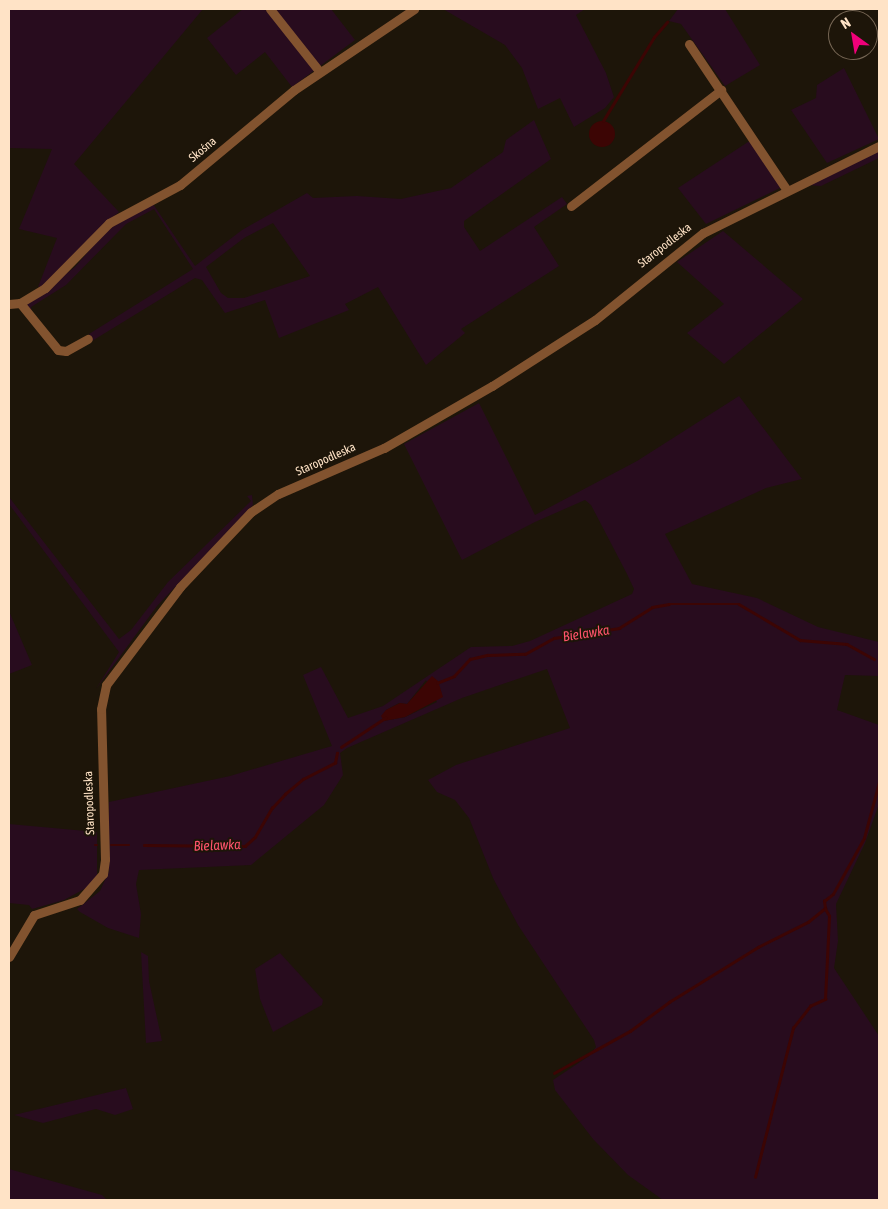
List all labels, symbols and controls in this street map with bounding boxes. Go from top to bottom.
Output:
north arrow [828,10,878,60]
text: N [838,14,853,32]
street label: Skośna [186,134,220,166]
street label: Staropodleska [635,221,695,271]
street label: Staropodleska [294,440,358,480]
water label: Bielawka [561,621,611,645]
street label: Staropodleska [82,771,98,835]
water label: Bielawka [193,836,241,854]

